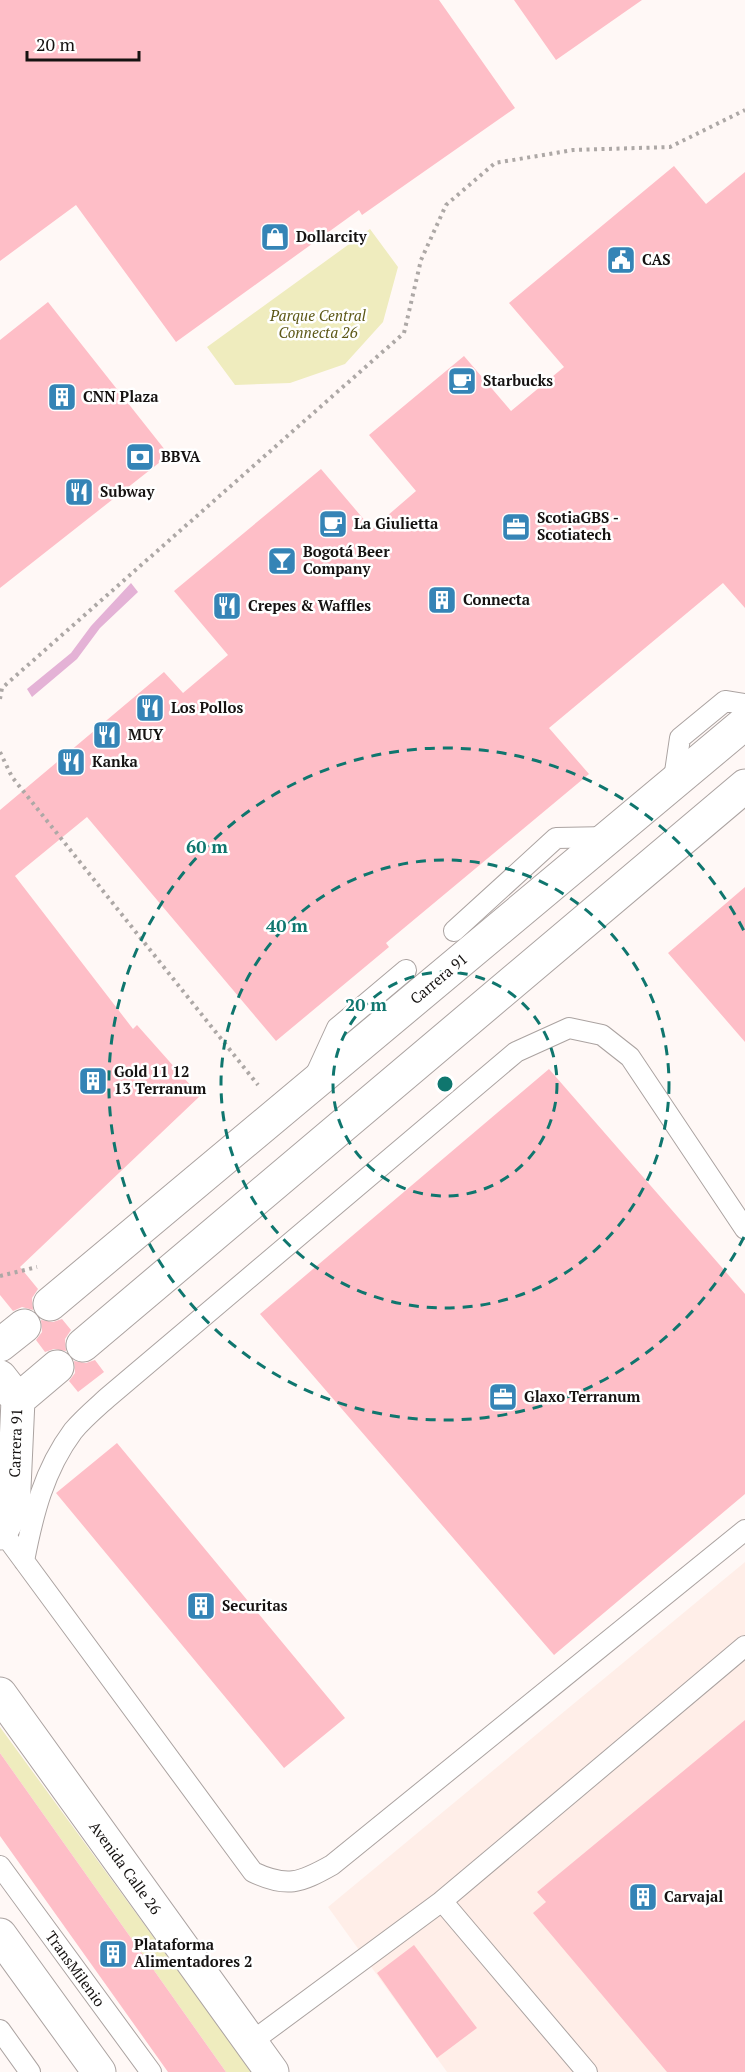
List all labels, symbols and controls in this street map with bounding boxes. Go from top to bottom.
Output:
scale bar [27,24,140,62]
text: 20 m [36,32,76,56]
shop icon: Dollarcity [259,221,291,253]
place label: Dollarcity [296,226,368,246]
public building icon: CAS [605,244,637,276]
place label: CAS [642,249,671,269]
park label: Parque Central Connecta 26 [269,305,367,342]
cafe icon: Starbucks [446,365,478,397]
place label: Starbucks [483,370,553,390]
building icon: CNN Plaza [46,381,78,413]
place label: CNN Plaza [83,386,159,406]
bank icon: BBVA [124,441,156,473]
place label: BBVA [161,446,201,466]
restaurant icon: Subway [63,476,95,508]
place label: Subway [100,481,155,501]
place label: ScotiaGBS - Scotiatech [537,507,619,544]
cafe icon: La Giulietta [317,508,349,540]
office icon: ScotiaGBS - Scotiatech [500,511,532,543]
place label: La Giulietta [354,513,439,533]
place label: Bogotá Beer Company [303,541,390,578]
bar icon: Bogotá Beer Company [266,545,298,577]
building icon: Connecta [426,584,458,616]
place label: Connecta [463,589,531,609]
restaurant icon: Crepes & Waffles [211,590,243,622]
place label: Crepes & Waffles [248,595,371,615]
restaurant icon: Los Pollos [134,692,166,724]
place label: Los Pollos [171,697,243,717]
restaurant icon: MUY [91,719,123,751]
place label: MUY [128,724,164,744]
restaurant icon: Kanka [55,746,87,778]
place label: Kanka [92,751,138,771]
text: 60 m [186,834,228,858]
text: 40 m [266,913,308,937]
street label: Carrera 91 [405,948,471,1008]
text: 20 m [345,992,387,1016]
place label: Gold 11 12 13 Terranum [114,1061,207,1098]
building icon: Gold 11 12 13 Terranum [77,1065,109,1097]
centre of rings [435,1074,455,1094]
office icon: Glaxo Terranum [487,1381,519,1413]
place label: Glaxo Terranum [524,1386,641,1406]
street label: Carrera 91 [4,1408,26,1478]
building icon: Securitas [185,1590,217,1622]
place label: Securitas [222,1595,288,1615]
street label: Avenida Calle 26 [85,1817,166,1918]
building icon: Carvajal [627,1881,659,1913]
place label: Carvajal [664,1886,723,1906]
street label: TransMilenio [42,1927,110,2010]
place label: Plataforma Alimentadores 2 [134,1934,253,1971]
building icon: Plataforma Alimentadores 2 [97,1938,129,1970]

